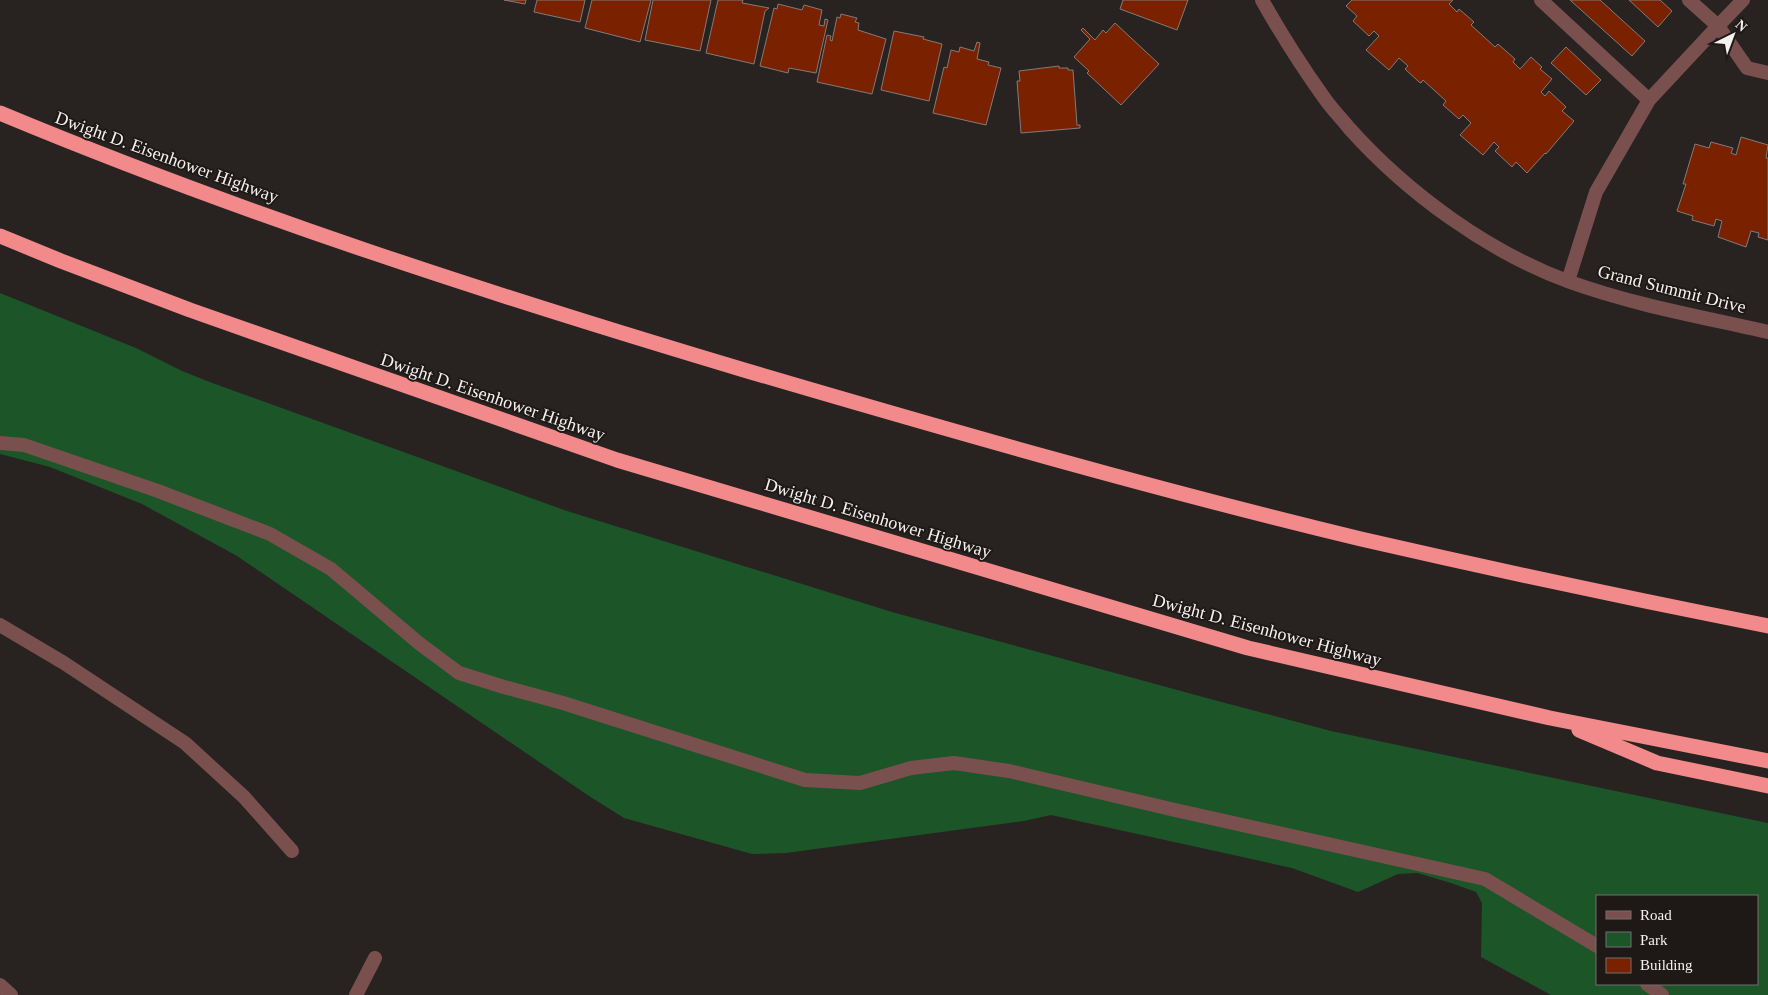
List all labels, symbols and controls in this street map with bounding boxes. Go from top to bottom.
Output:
north arrow [1708,10,1758,60]
text: N [1733,17,1750,35]
street label: Dwight D. Eisenhower Highway [53,107,281,207]
street label: Grand Summit Drive [1596,261,1748,317]
street label: Dwight D. Eisenhower Highway [378,349,608,445]
street label: Dwight D. Eisenhower Highway [762,474,994,562]
street label: Dwight D. Eisenhower Highway [1150,590,1384,670]
legend [1596,895,1758,985]
text: Road [1640,907,1672,923]
text: Park [1640,932,1668,948]
text: Building [1640,957,1693,973]

